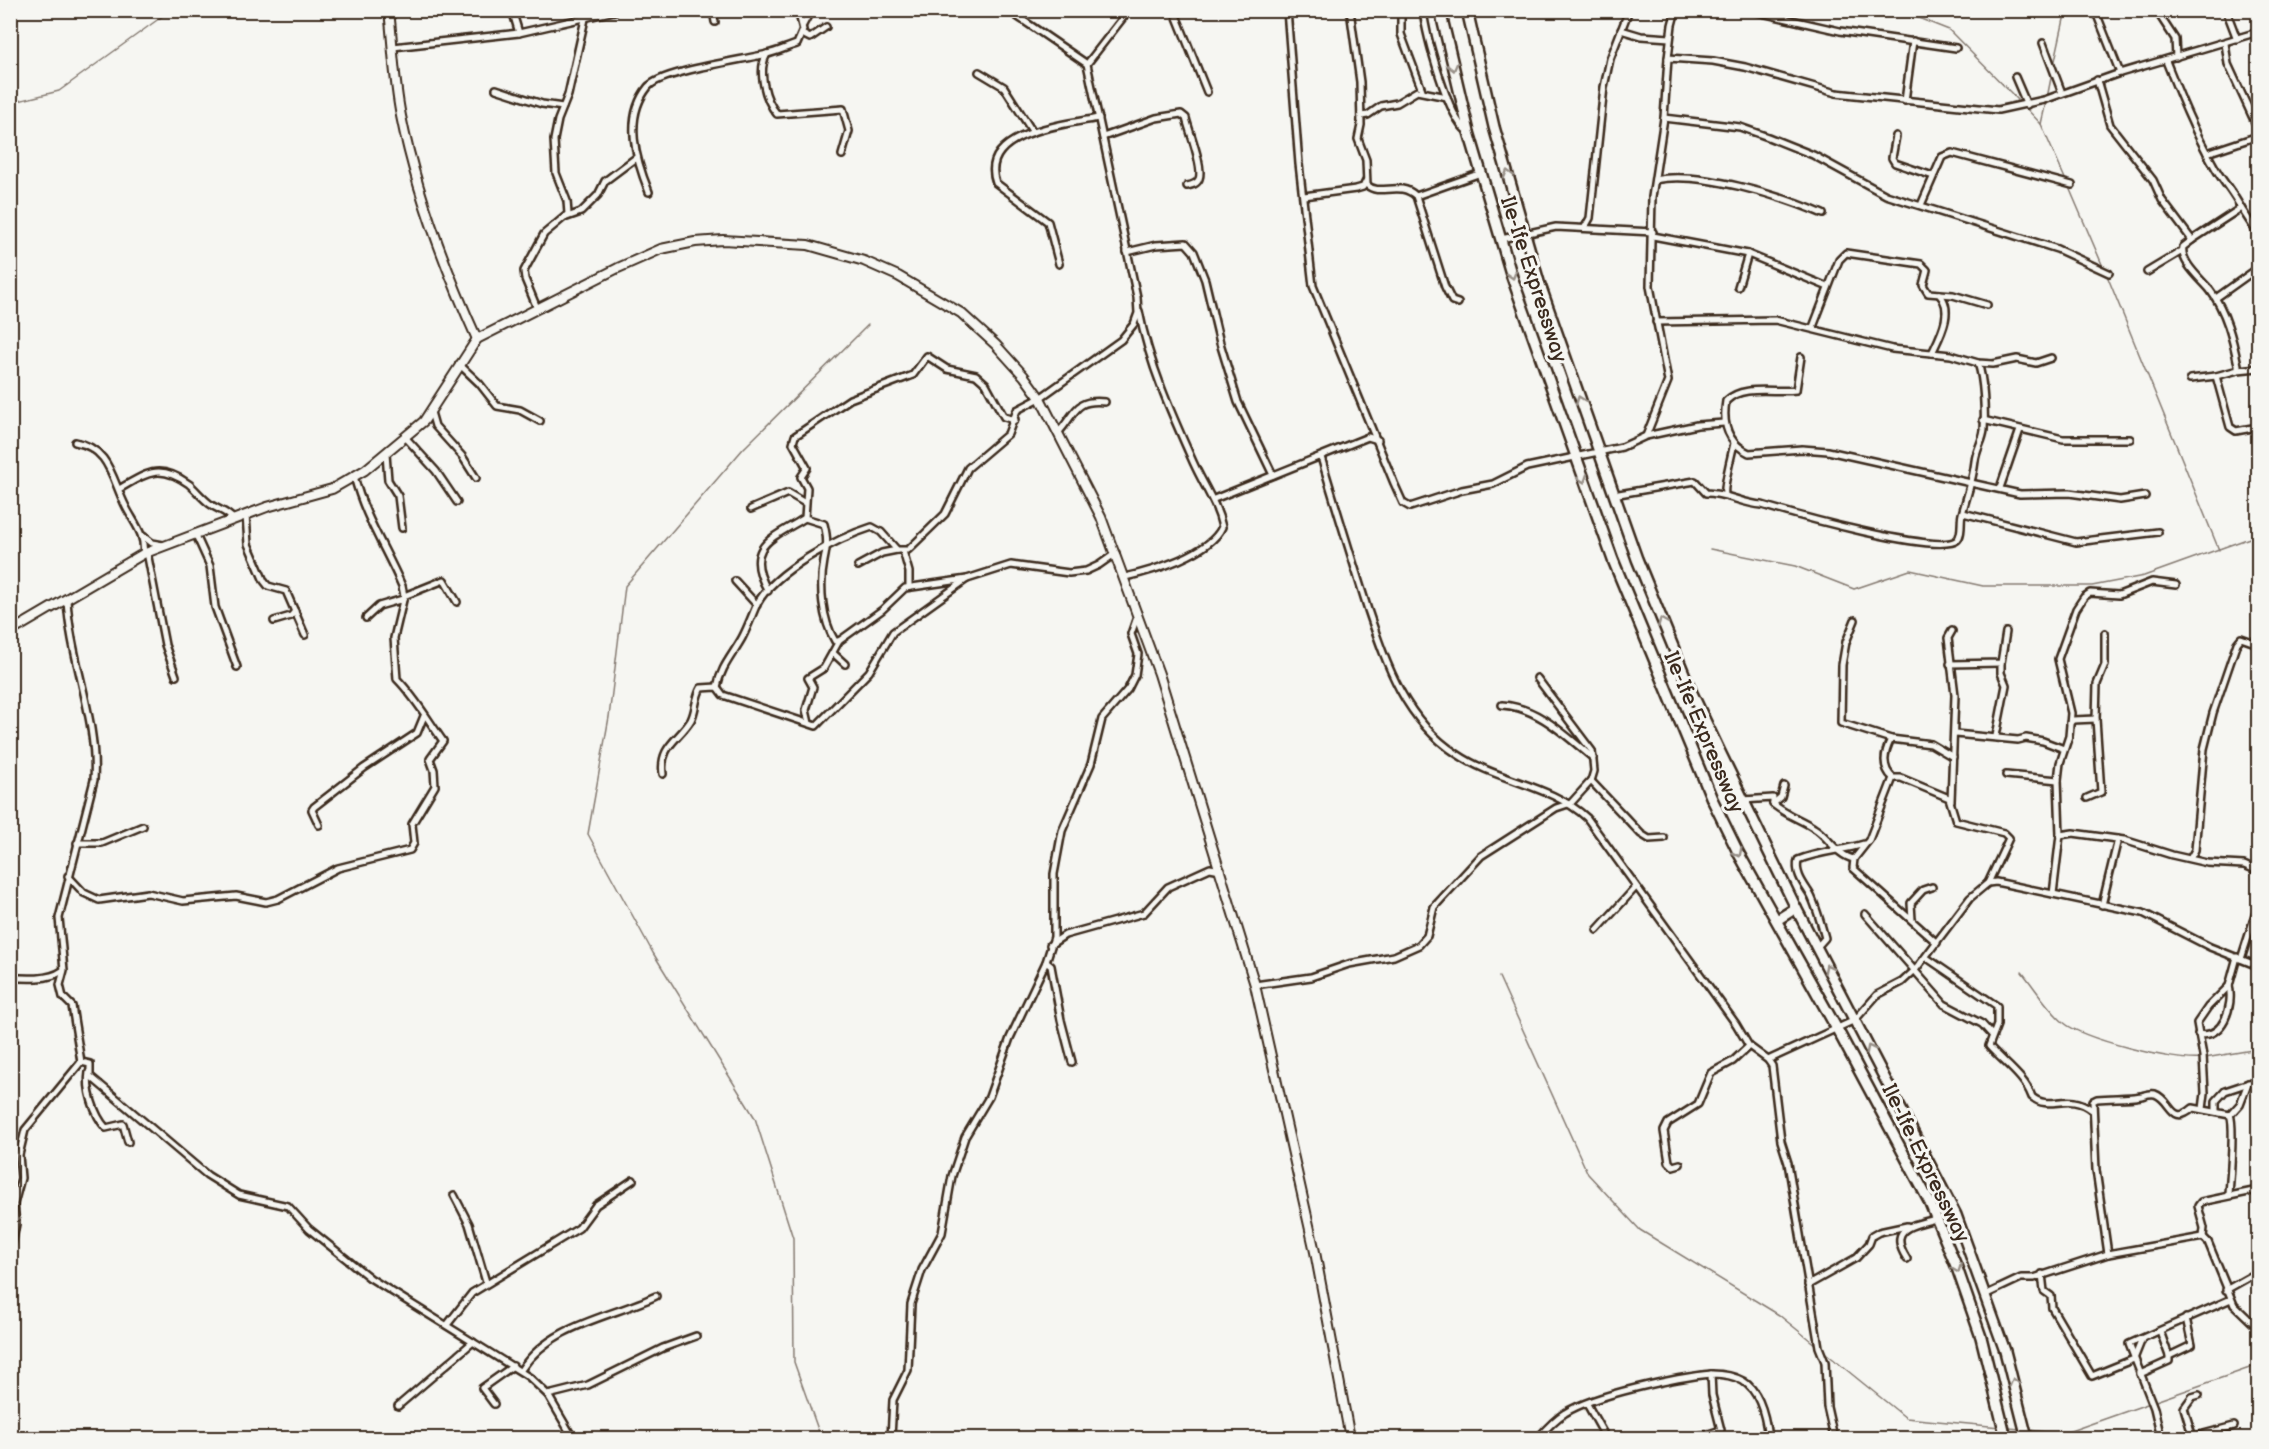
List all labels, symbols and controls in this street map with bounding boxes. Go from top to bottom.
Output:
one-way arrow [1445,62,1458,72]
one-way arrow [1503,169,1515,180]
street label: Ile-Ife Expressway [1495,193,1572,366]
one-way arrow [1505,269,1517,280]
one-way arrow [1574,395,1587,406]
one-way arrow [1576,473,1589,484]
one-way arrow [1657,618,1669,629]
street label: Ile-Ife Expressway [1658,648,1749,817]
one-way arrow [1731,847,1743,858]
one-way arrow [1824,964,1835,975]
one-way arrow [1866,1045,1877,1056]
street label: Ile-Ife Expressway [1876,1080,1975,1247]
one-way arrow [1950,1263,1963,1274]
one-way arrow [2008,1377,2021,1387]

